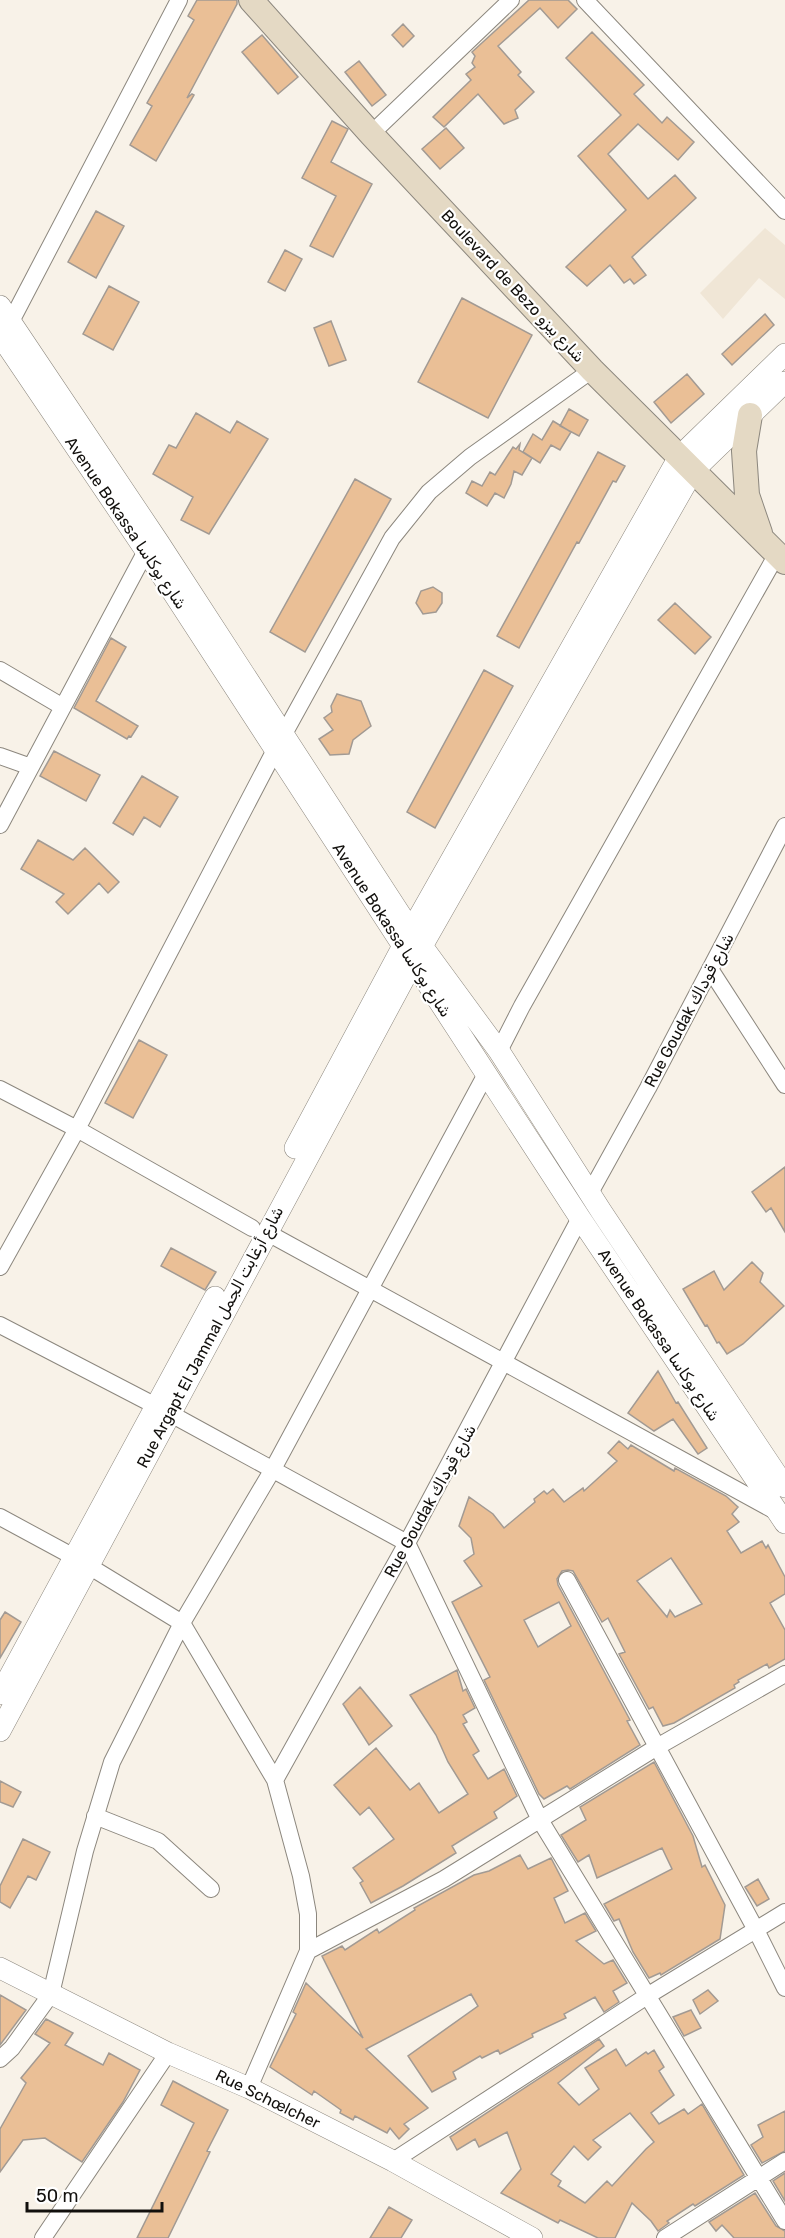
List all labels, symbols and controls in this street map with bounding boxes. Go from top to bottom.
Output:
street label: Boulevard de Bezo شارع بيزو [436,206,589,368]
street label: Avenue Bokassa شارع بوكاسا [59,433,191,614]
street label: Avenue Bokassa شارع بوكاسا [327,839,455,1022]
street label: Rue Goudak شارع قوداك [640,930,740,1091]
street label: Rue Argapt El Jammal شارع أرغابت الجمل [133,1203,289,1472]
street label: Avenue Bokassa شارع بوكاسا [592,1245,724,1426]
street label: Rue Goudak شارع قوداك [380,1421,482,1582]
street label: Rue Schœlcher [213,2065,323,2133]
scale bar [27,2175,162,2213]
text: 50 m [36,2185,79,2207]

